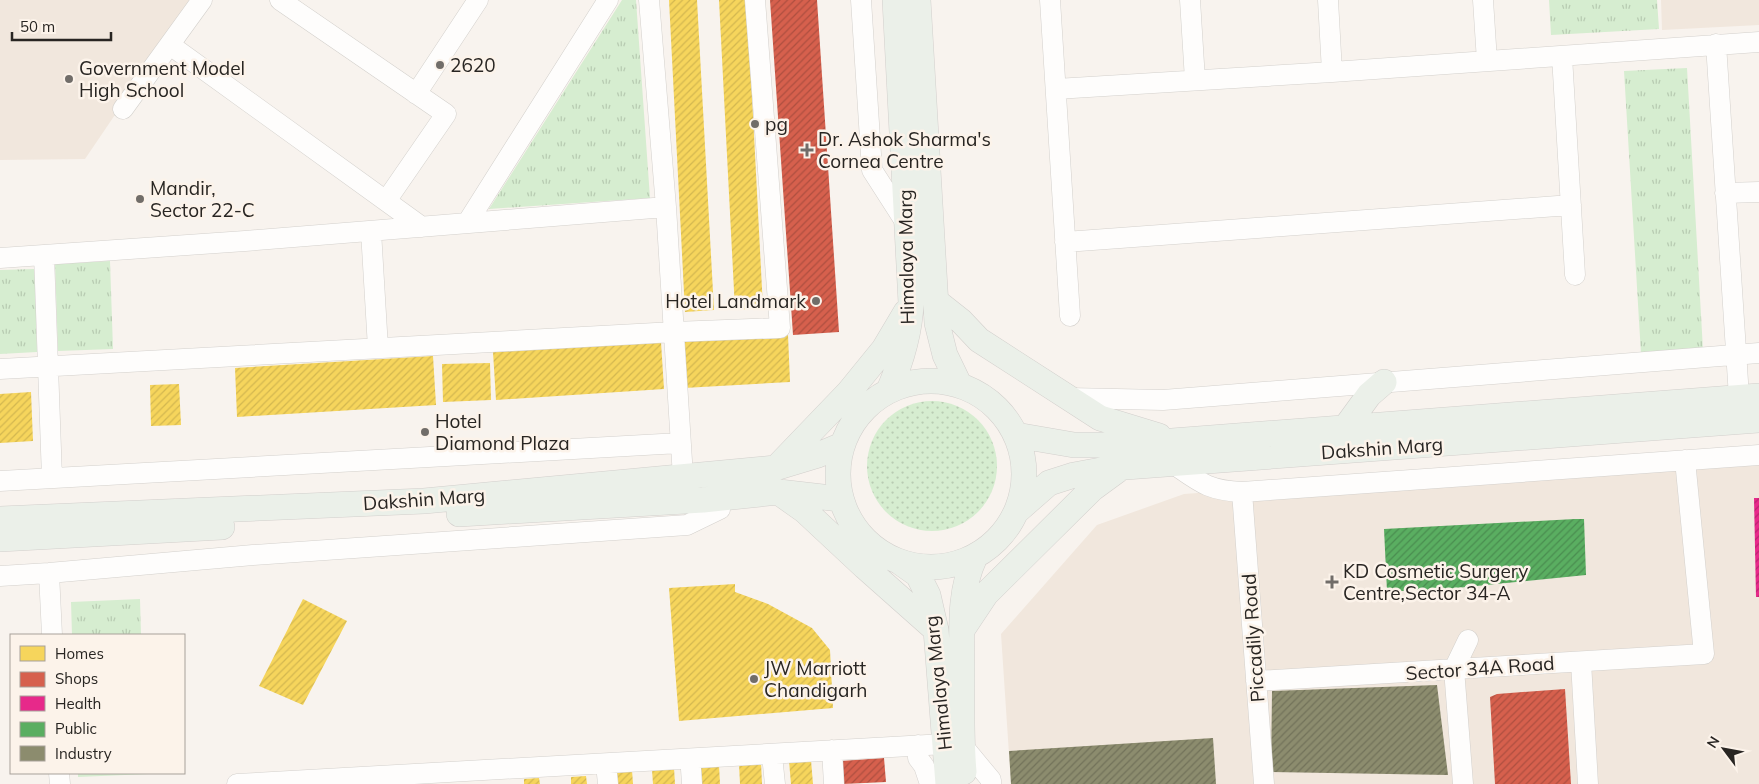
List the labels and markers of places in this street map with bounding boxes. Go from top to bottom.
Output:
place label: 2620 [450,53,496,77]
place label: Government Model High School [79,56,245,102]
marker: 2620 [434,59,446,71]
marker: Government Model High School [63,73,75,85]
place label: pg [765,112,788,136]
marker: pg [749,118,761,130]
place label: Dr. Ashok Sharma's Cornea Centre [818,127,991,173]
marker: Dr. Ashok Sharma's Cornea Centre [800,143,814,157]
place label: Mandir, Sector 22-C [150,176,255,222]
marker: Mandir, Sector 22-C [134,193,146,205]
place label: Hotel Landmark [665,289,806,313]
marker: Hotel Landmark [810,295,822,307]
place label: Hotel Diamond Plaza [435,409,570,455]
marker: Hotel Diamond Plaza [419,426,431,438]
place label: KD Cosmetic Surgery Centre,Sector 34-A [1343,559,1528,605]
marker: KD Cosmetic Surgery Centre,Sector 34-A [1325,575,1339,589]
place label: JW Marriott Chandigarh [764,656,867,702]
marker: JW Marriott Chandigarh [748,673,760,685]

